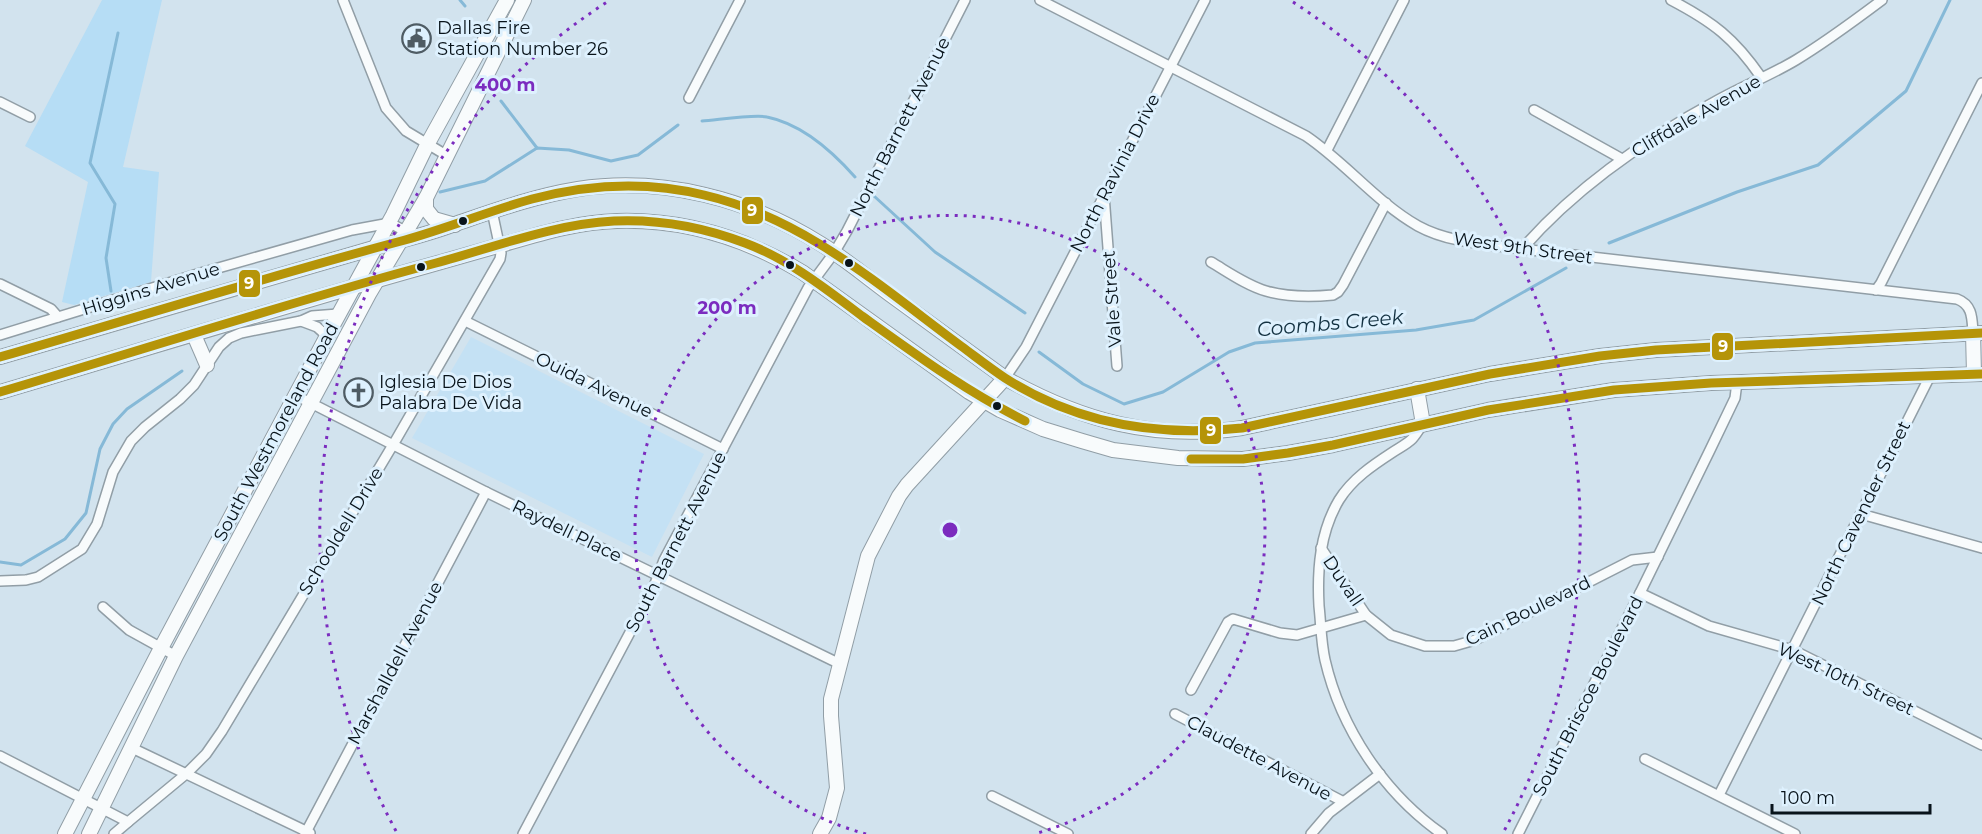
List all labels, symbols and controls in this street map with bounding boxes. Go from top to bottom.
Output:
place label: Dallas Fire Station Number 26 [437,17,608,60]
public building icon: Dallas Fire Station Number 26 [400,22,432,54]
street label: North Barnett Avenue [845,33,955,221]
street label: Cliffdale Avenue [1627,70,1765,162]
text: 400 m [475,74,535,96]
street label: North Ravinia Drive [1065,90,1165,256]
line badge: 9 [741,196,764,225]
text: 9 [747,201,757,220]
unlabelled marker [457,215,469,227]
street label: West 9th Street [1452,227,1594,269]
street label: Vale Street [1098,250,1126,348]
unlabelled marker [843,257,855,269]
street label: Higgins Avenue [80,258,223,320]
unlabelled marker [784,259,796,271]
unlabelled marker [415,261,427,273]
line badge: 9 [238,269,261,298]
text: 9 [244,274,254,293]
text: 200 m [697,297,757,319]
water label: Coombs Creek [1256,305,1405,341]
street label: South Westmoreland Road [209,319,343,545]
line badge: 9 [1711,332,1734,361]
text: 9 [1718,337,1728,356]
street label: Ouida Avenue [532,347,656,423]
place label: Iglesia De Dios Palabra De Vida [379,371,522,414]
church icon: Iglesia De Dios Palabra De Vida [342,376,374,408]
unlabelled marker [991,400,1003,412]
line badge: 9 [1199,416,1222,445]
street label: North Cavender Street [1807,417,1915,609]
text: 9 [1206,421,1216,440]
street label: South Barnett Avenue [621,448,731,636]
street label: Schooldell Drive [294,463,388,599]
street label: Raydell Place [509,495,626,567]
centre of rings [940,520,960,540]
street label: Duvall [1318,551,1368,611]
street label: Cain Boulevard [1462,571,1594,651]
street label: Marshalldell Avenue [343,578,447,748]
street label: South Briscoe Boulevard [1528,592,1648,800]
street label: West 10th Street [1774,638,1918,720]
street label: Claudette Avenue [1183,711,1335,806]
scale bar [1772,777,1930,815]
text: 100 m [1781,787,1835,809]

